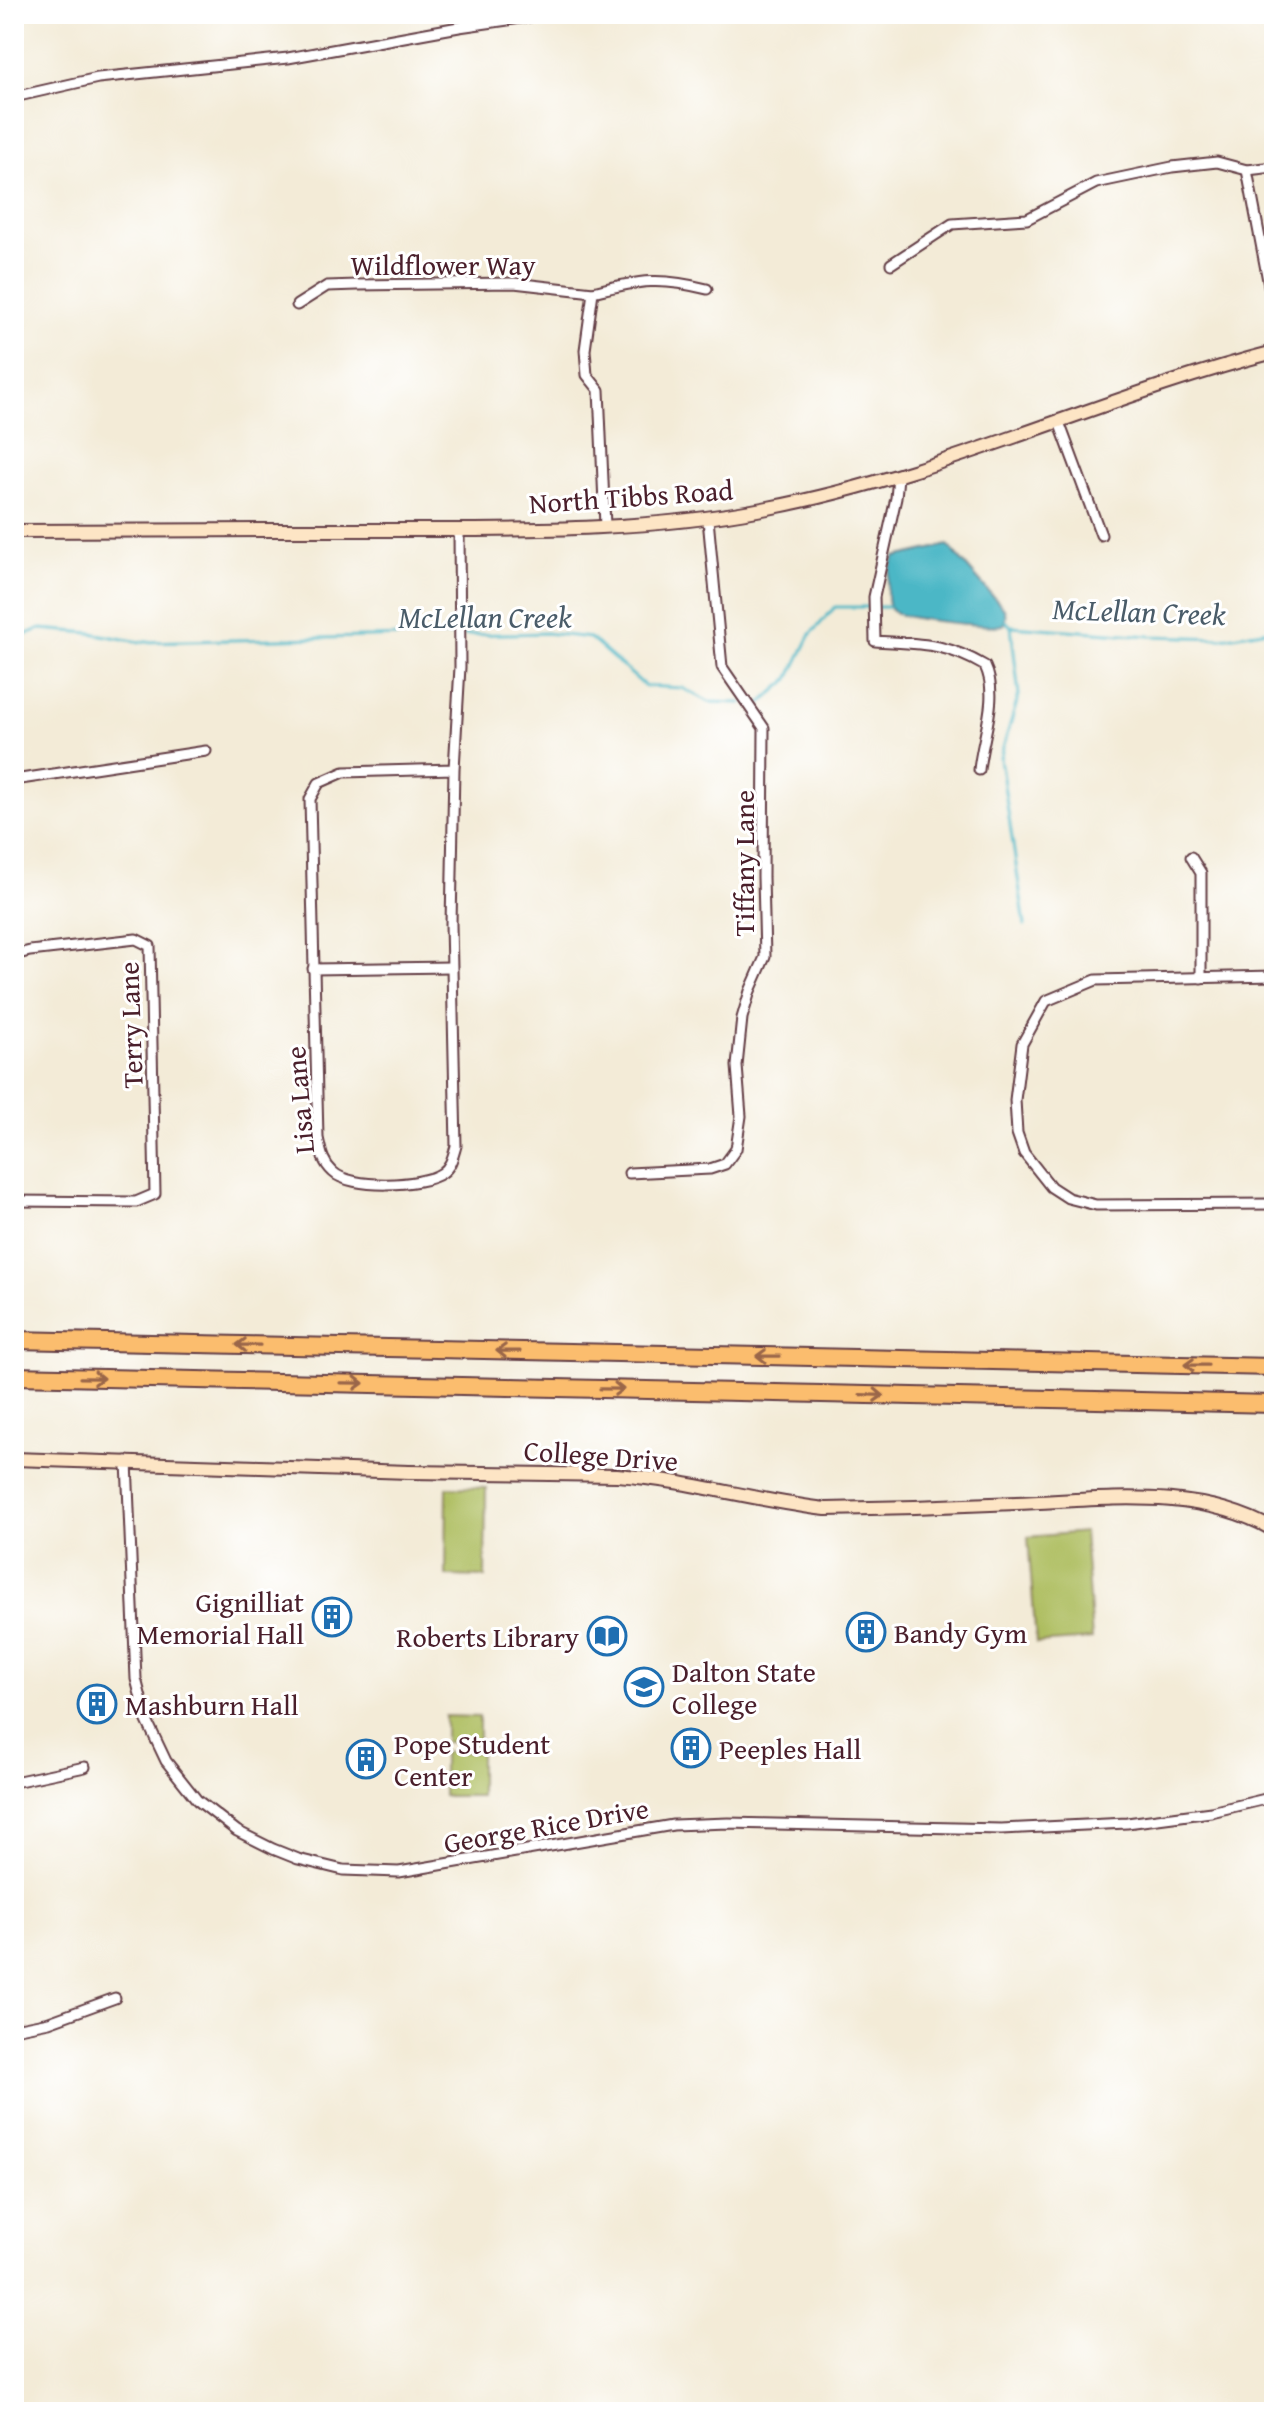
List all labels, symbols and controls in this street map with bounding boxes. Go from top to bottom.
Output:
street label: Wildflower Way [350,244,536,285]
street label: North Tibbs Road [528,468,734,524]
water label: McLellan Creek [1052,586,1227,636]
water label: McLellan Creek [398,595,572,639]
street label: Tiffany Lane [723,790,764,936]
street label: Terry Lane [107,961,153,1089]
street label: Lisa Lane [274,1045,324,1155]
one-way arrow [235,1337,262,1353]
one-way arrow [495,1343,522,1358]
one-way arrow [755,1349,782,1364]
one-way arrow [1183,1357,1210,1373]
one-way arrow [78,1370,105,1385]
one-way arrow [338,1375,365,1391]
one-way arrow [598,1381,625,1396]
one-way arrow [858,1387,885,1402]
street label: College Drive [523,1429,679,1481]
place label: Gignilliat Memorial Hall [137,1581,304,1654]
building icon: Gignilliat Memorial Hall [311,1596,353,1638]
building icon: Bandy Gym [845,1611,887,1653]
place label: Bandy Gym [894,1612,1027,1653]
library icon: Roberts Library [586,1615,628,1657]
place label: Roberts Library [396,1616,579,1657]
place label: Dalton State College [672,1651,816,1724]
school or university icon: Dalton State College [623,1666,665,1708]
building icon: Mashburn Hall [76,1683,118,1725]
place label: Mashburn Hall [125,1684,299,1725]
place label: Pope Student Center [394,1723,550,1796]
building icon: Peeples Hall [670,1727,712,1769]
place label: Peeples Hall [719,1728,861,1769]
building icon: Pope Student Center [345,1738,387,1780]
street label: George Rice Drive [440,1787,652,1863]

